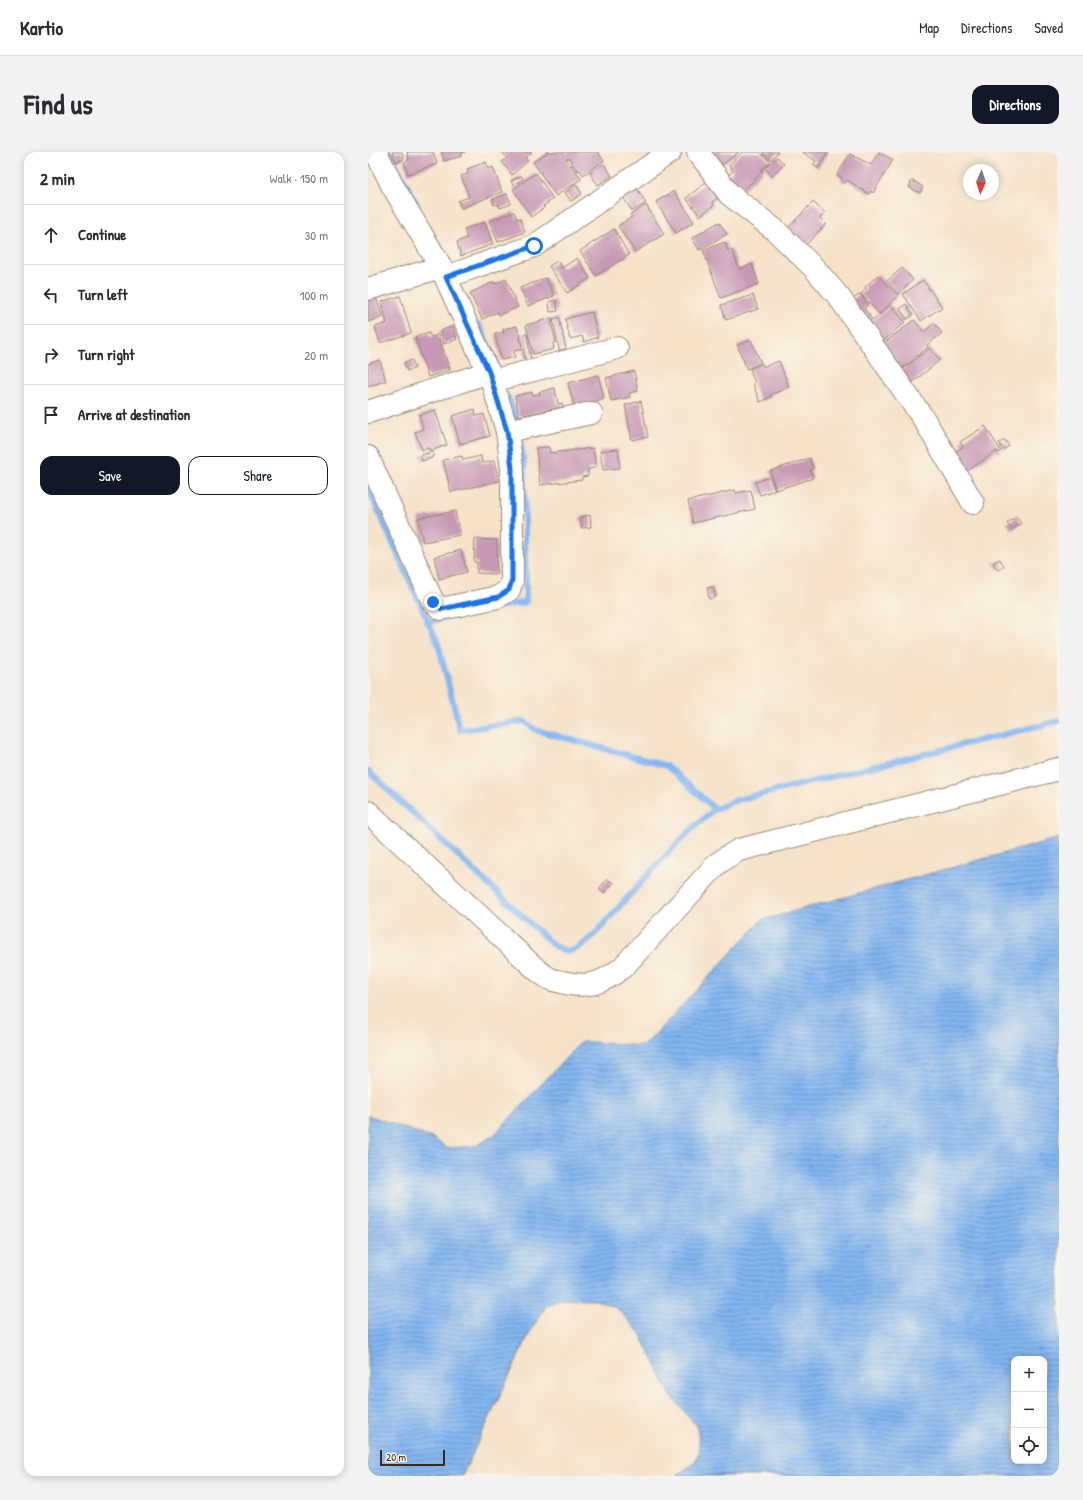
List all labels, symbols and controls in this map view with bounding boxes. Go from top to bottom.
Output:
text: Kartio [20,15,63,41]
text: Map [919,18,939,37]
text: Directions [961,18,1012,37]
text: Saved [1034,18,1063,37]
text: Find us [24,85,93,123]
button: Directions [972,85,1059,124]
north arrow [963,164,999,200]
text: 2 min [40,167,75,190]
text: Walk · 150 m [270,169,328,187]
icon: ahead [40,224,62,246]
text: Continue [78,224,126,245]
text: 30 m [305,226,328,244]
route start [525,237,543,255]
icon: left [40,284,62,306]
text: Turn left [78,284,128,305]
text: 100 m [300,286,328,304]
icon: right [40,344,62,366]
text: Turn right [78,344,134,365]
text: 20 m [304,346,328,364]
icon: arrive [40,404,62,426]
text: Arrive at destination [78,404,190,425]
button: Save [40,456,180,495]
button: Share [188,456,328,495]
route end [424,593,442,611]
map controls [1011,1356,1047,1464]
button: + [1011,1356,1047,1392]
button: − [1011,1392,1047,1428]
button: locate [1011,1428,1047,1464]
scale bar [380,1448,445,1467]
text: 20 m [386,1450,406,1464]

